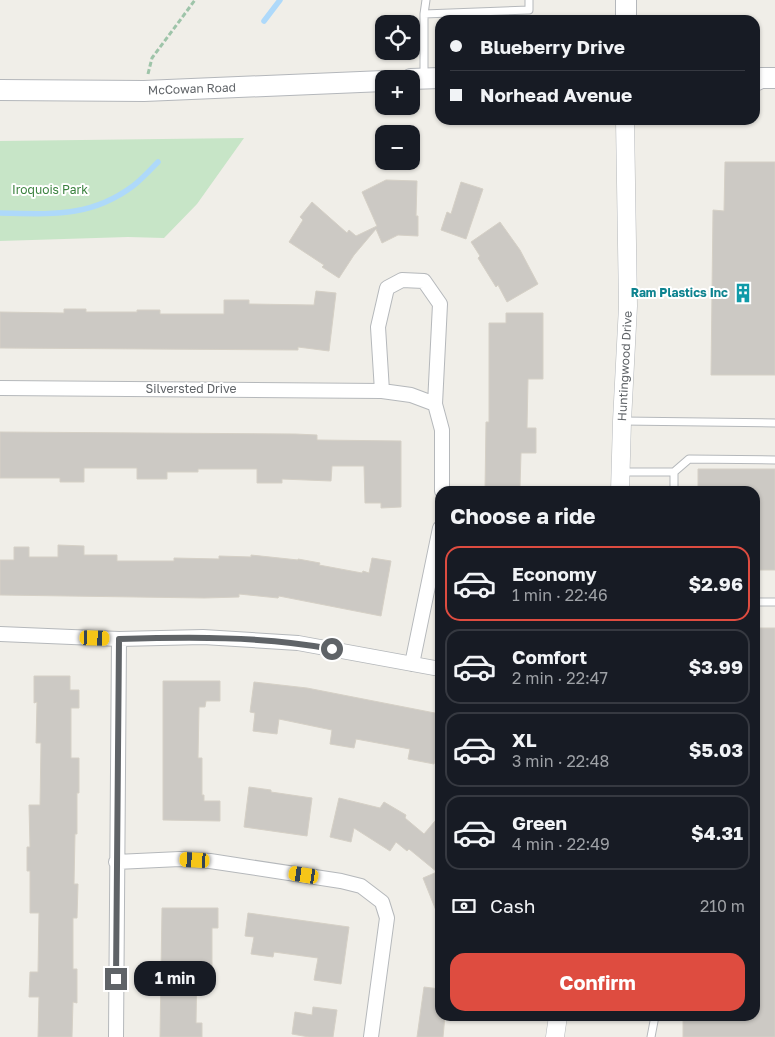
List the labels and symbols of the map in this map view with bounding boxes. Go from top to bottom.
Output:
street label: McCowan Road [148,79,236,98]
park label: Iroquois Park [12,182,88,197]
building icon: Ram Plastics Inc [732,282,754,304]
place label: Ram Plastics Inc [631,285,728,300]
street label: Huntingwood Drive [614,310,635,422]
street label: Silversted Drive [146,381,236,396]
car [79,630,110,646]
route start [321,638,343,660]
car [179,852,210,868]
car [288,865,319,885]
callout: 1 min [134,962,216,996]
route end [105,968,127,990]

